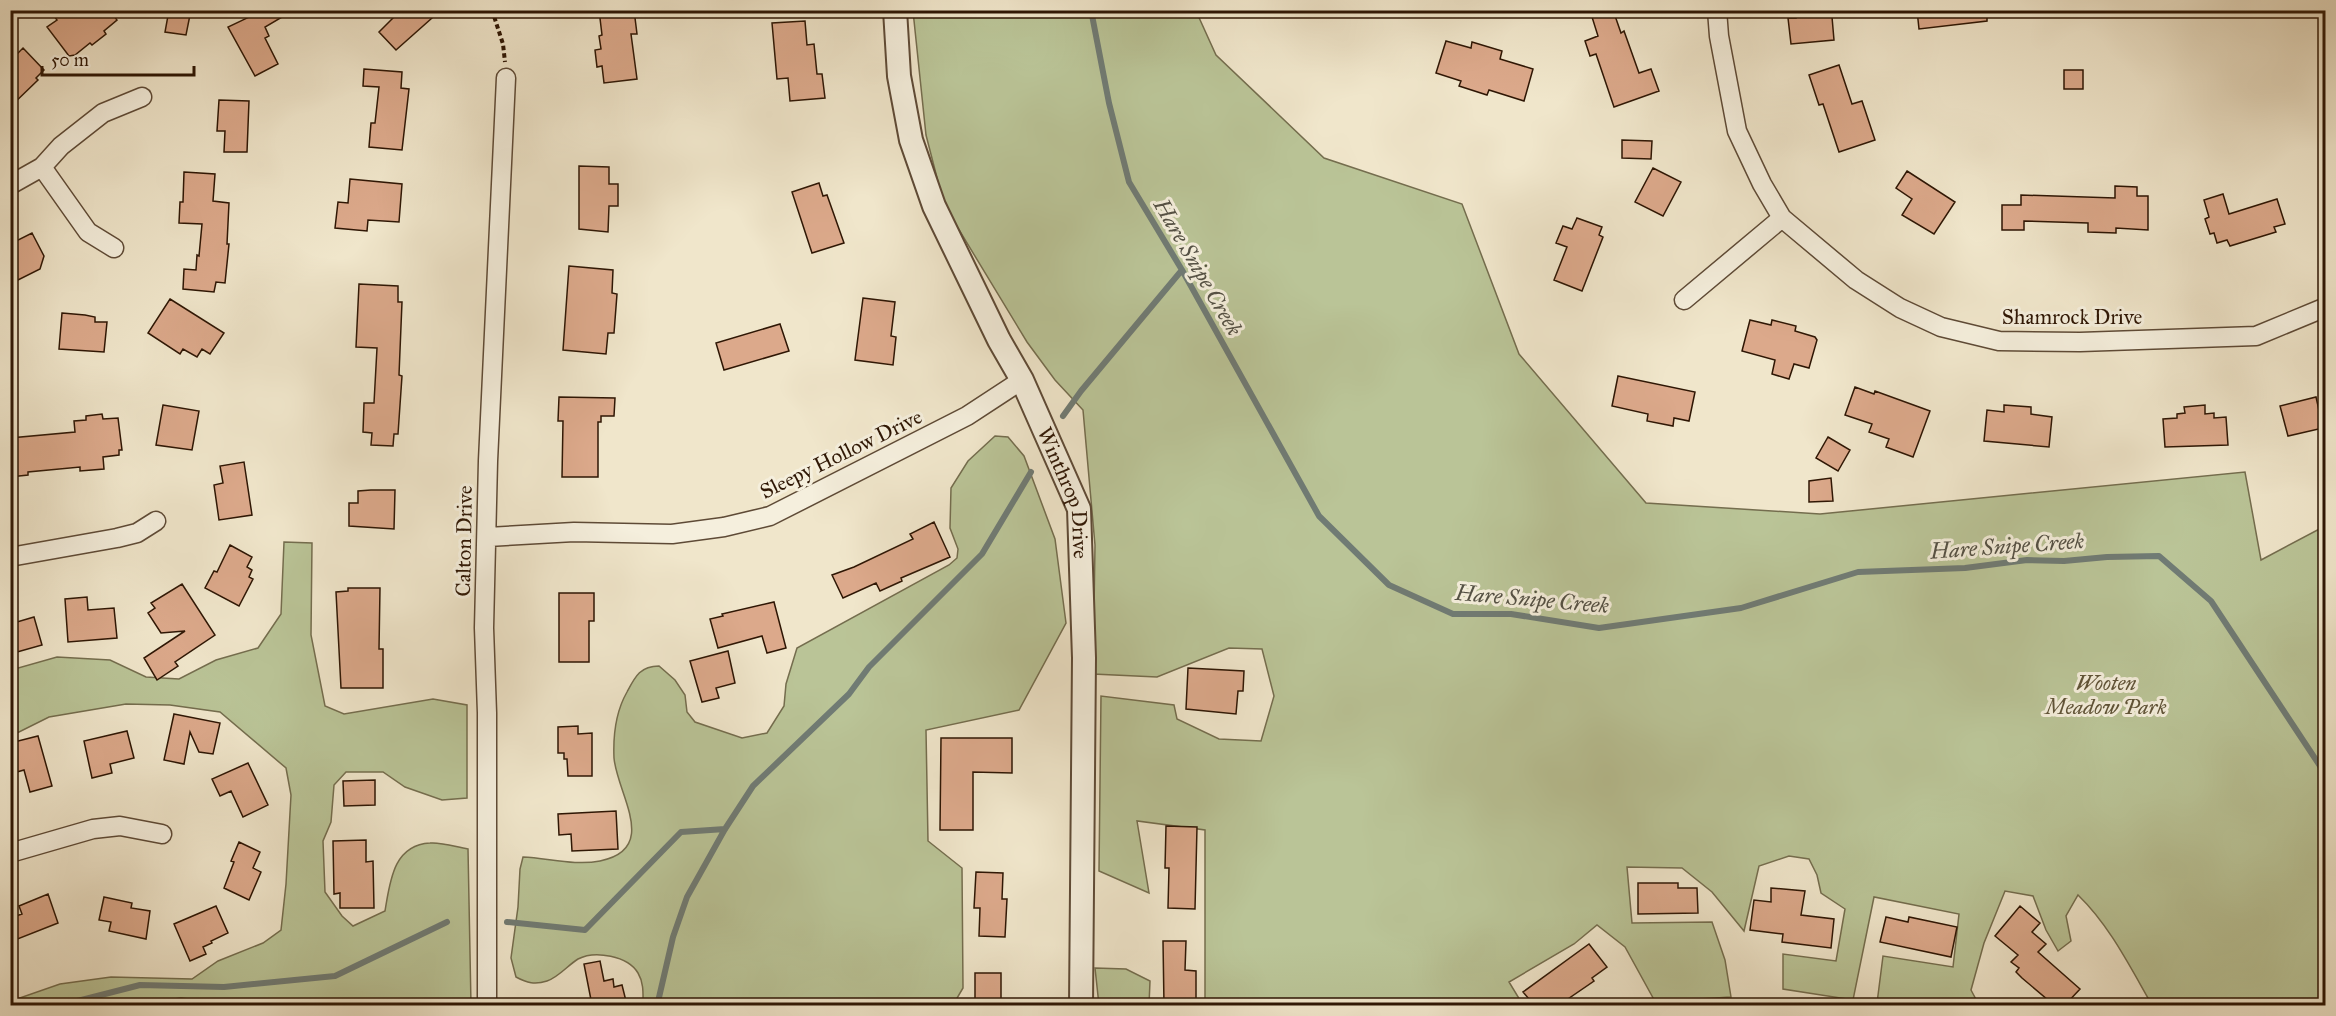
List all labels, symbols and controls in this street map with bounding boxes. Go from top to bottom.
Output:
scale bar [42,39,194,77]
text: 50 m [51,49,89,71]
water label: Hare Snipe Creek [1147,193,1248,341]
street label: Shamrock Drive [2002,304,2142,330]
street label: Sleepy Hollow Drive [756,403,927,505]
street label: Winthrop Drive [1031,423,1094,560]
street label: Calton Drive [450,485,478,597]
water label: Hare Snipe Creek [1928,527,2085,565]
water label: Hare Snipe Creek [1453,579,1610,619]
park label: Wooten Meadow Park [2043,670,2167,720]

